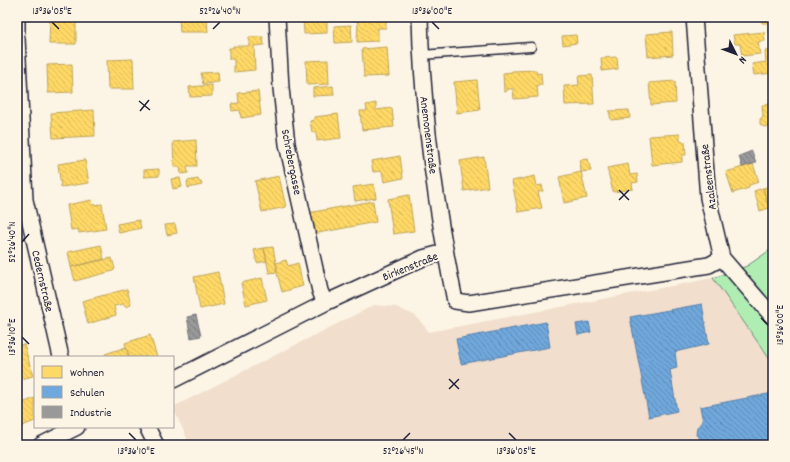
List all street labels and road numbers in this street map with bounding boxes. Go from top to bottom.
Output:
street label: Anemonenstraße [414,95,441,175]
street label: Schrebergasse [276,128,305,197]
street label: Azaleenstraße [697,143,722,211]
street label: Cedernstraße [26,249,57,314]
street label: Birkenstraße [380,249,441,286]

